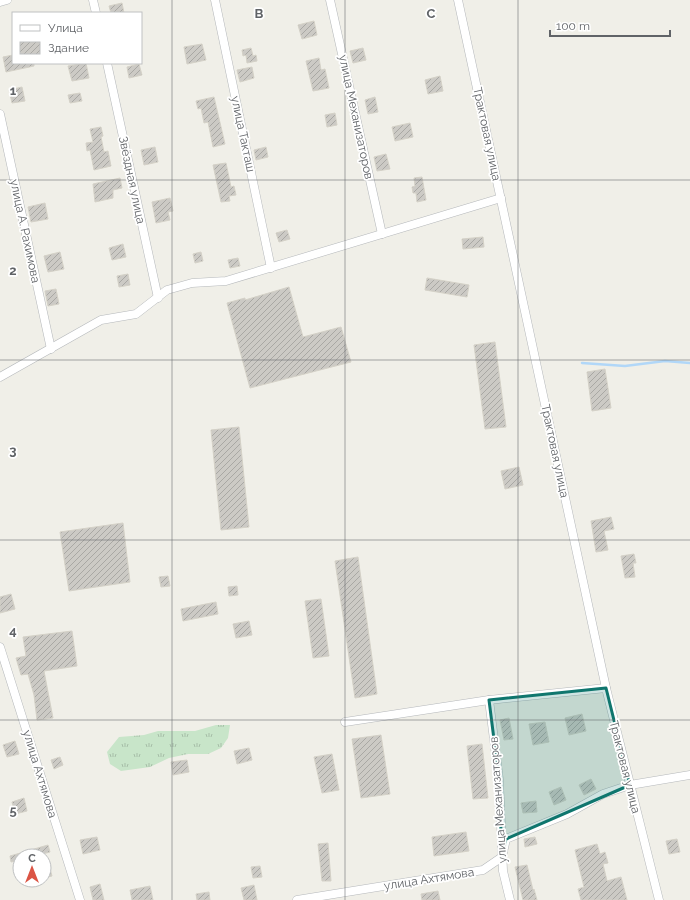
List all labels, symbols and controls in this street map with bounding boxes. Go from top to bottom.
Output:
text: B [255,6,264,21]
text: C [427,6,436,21]
legend [12,12,142,64]
scale bar [550,12,670,38]
text: 100 m [556,19,590,33]
text: Улица [48,21,83,35]
text: Здание [48,41,89,55]
street label: улица Механизаторов [336,53,376,181]
text: 1 [10,83,17,98]
street label: Трактовая улица [470,86,504,182]
street label: улица Такташ [228,95,258,173]
street label: Звёздная улица [116,135,148,225]
street label: улица А. Рахимова [7,178,43,284]
text: 2 [9,263,17,278]
street label: Трактовая улица [538,403,572,499]
text: 3 [9,443,17,458]
text: 4 [9,623,17,638]
street label: Трактовая улица [607,719,643,815]
street label: улица Ахтямова [20,728,60,820]
street label: улица Механизаторов [487,736,509,864]
text: 5 [9,803,17,818]
north arrow [12,848,52,888]
text: С [28,852,36,865]
street label: улица Ахтямова [383,865,475,893]

